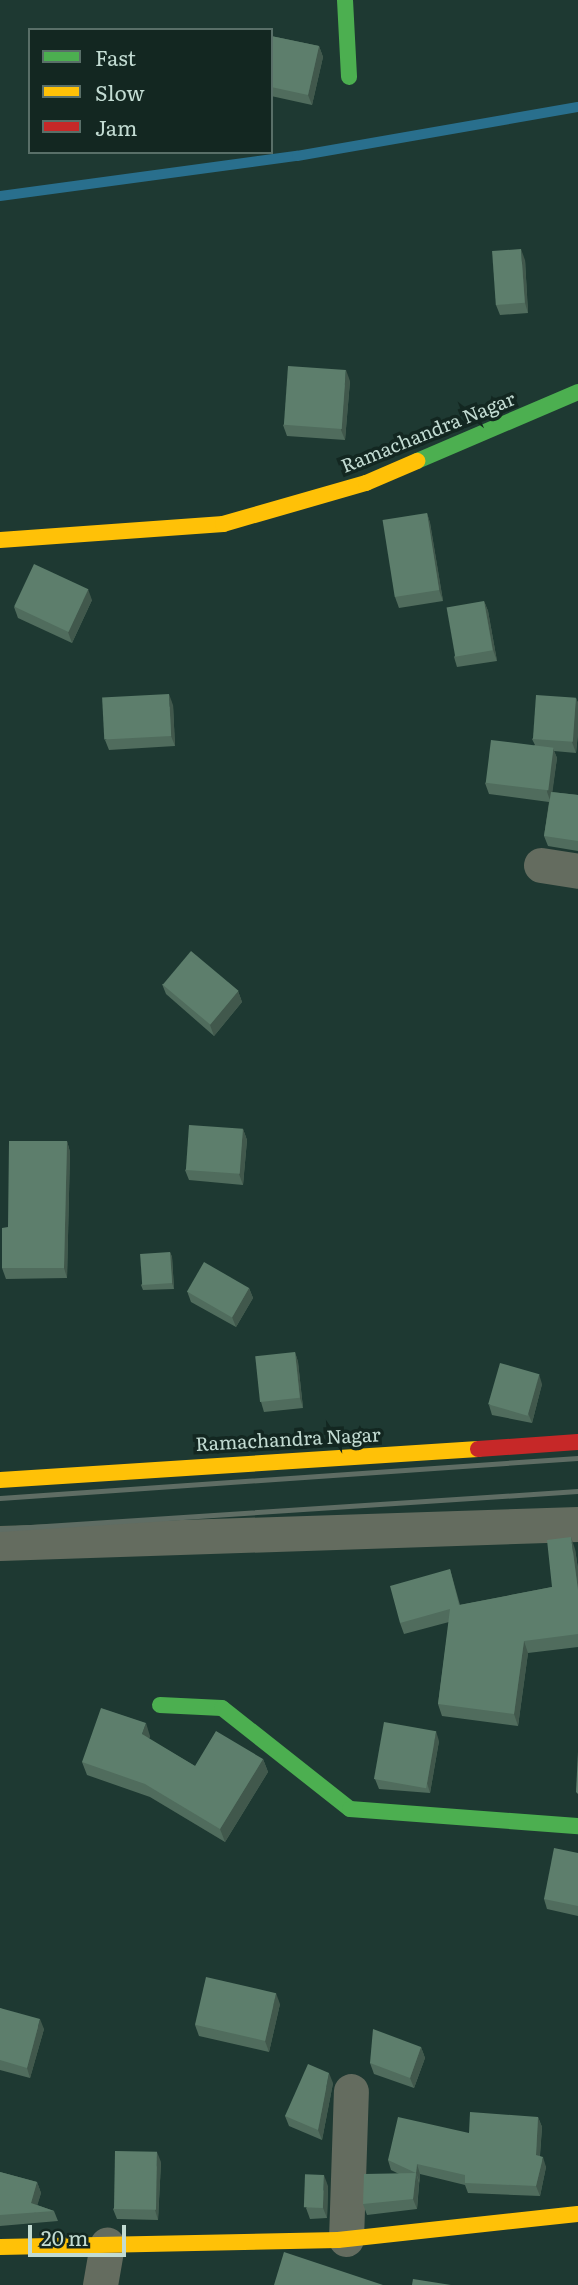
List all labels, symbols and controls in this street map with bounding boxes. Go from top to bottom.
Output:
legend [28,28,273,154]
text: Fast [95,41,136,72]
text: Slow [95,76,145,107]
text: Jam [95,111,137,142]
street label: Ramachandra Nagar [338,387,518,477]
street label: Ramachandra Nagar [195,1423,381,1455]
scale bar [32,2212,130,2256]
text: 20 m [41,2221,88,2252]

